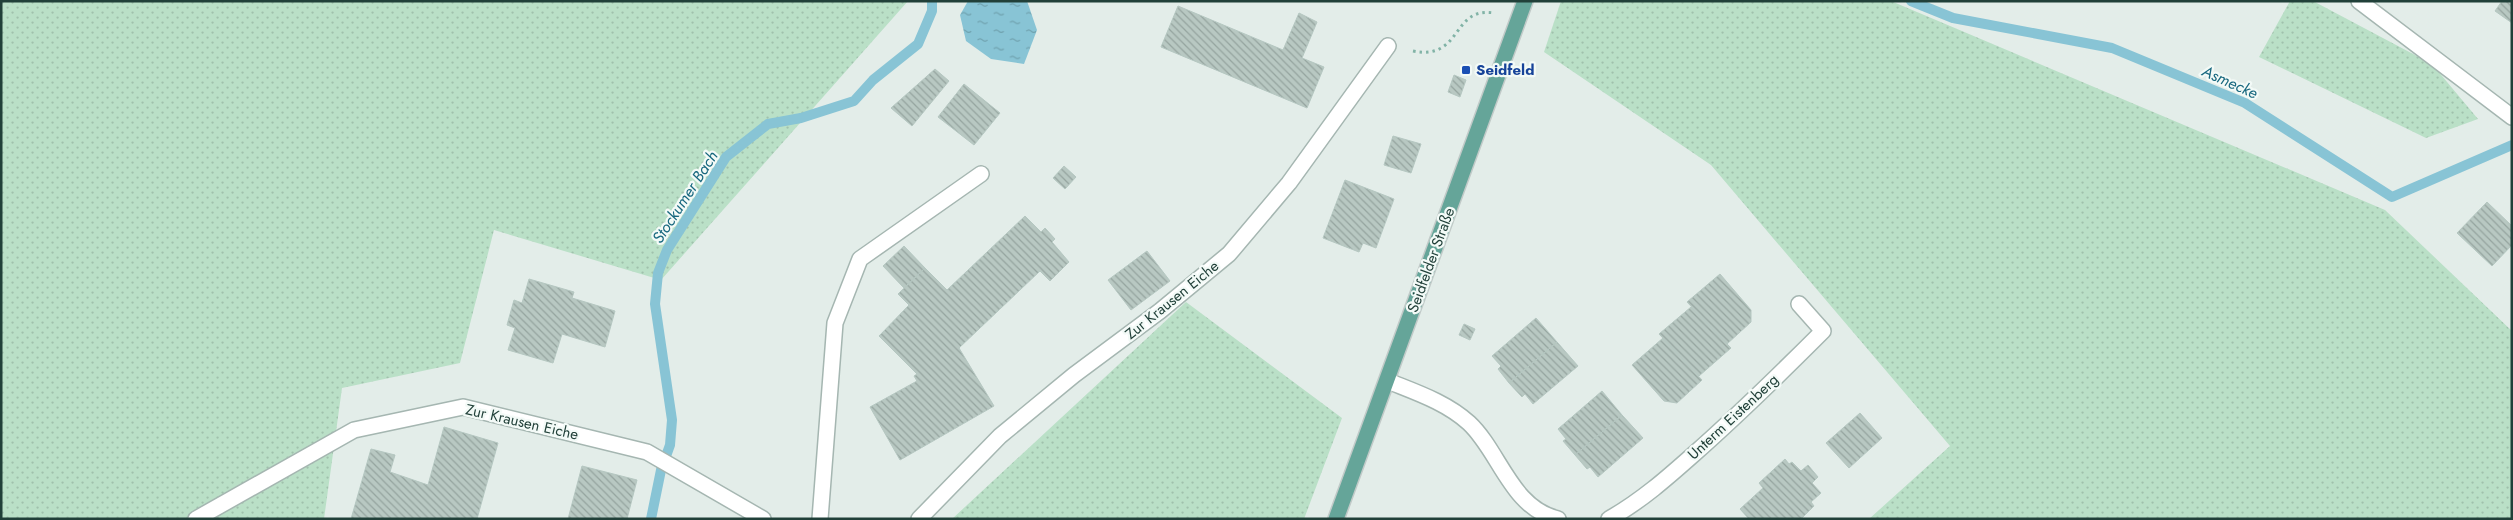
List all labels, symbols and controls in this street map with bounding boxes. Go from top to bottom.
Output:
place label: Seidfeld [1476,59,1534,81]
water label: Asmecke [2198,59,2261,104]
marker: Seidfeld [1460,64,1472,76]
water label: Stockumer Bach [646,146,724,248]
street label: Seidfelder Straße [1402,204,1460,316]
street label: Zur Krausen Eiche [1120,255,1224,345]
street label: Unterm Eistenberg [1683,369,1783,465]
street label: Zur Krausen Eiche [463,398,581,446]

